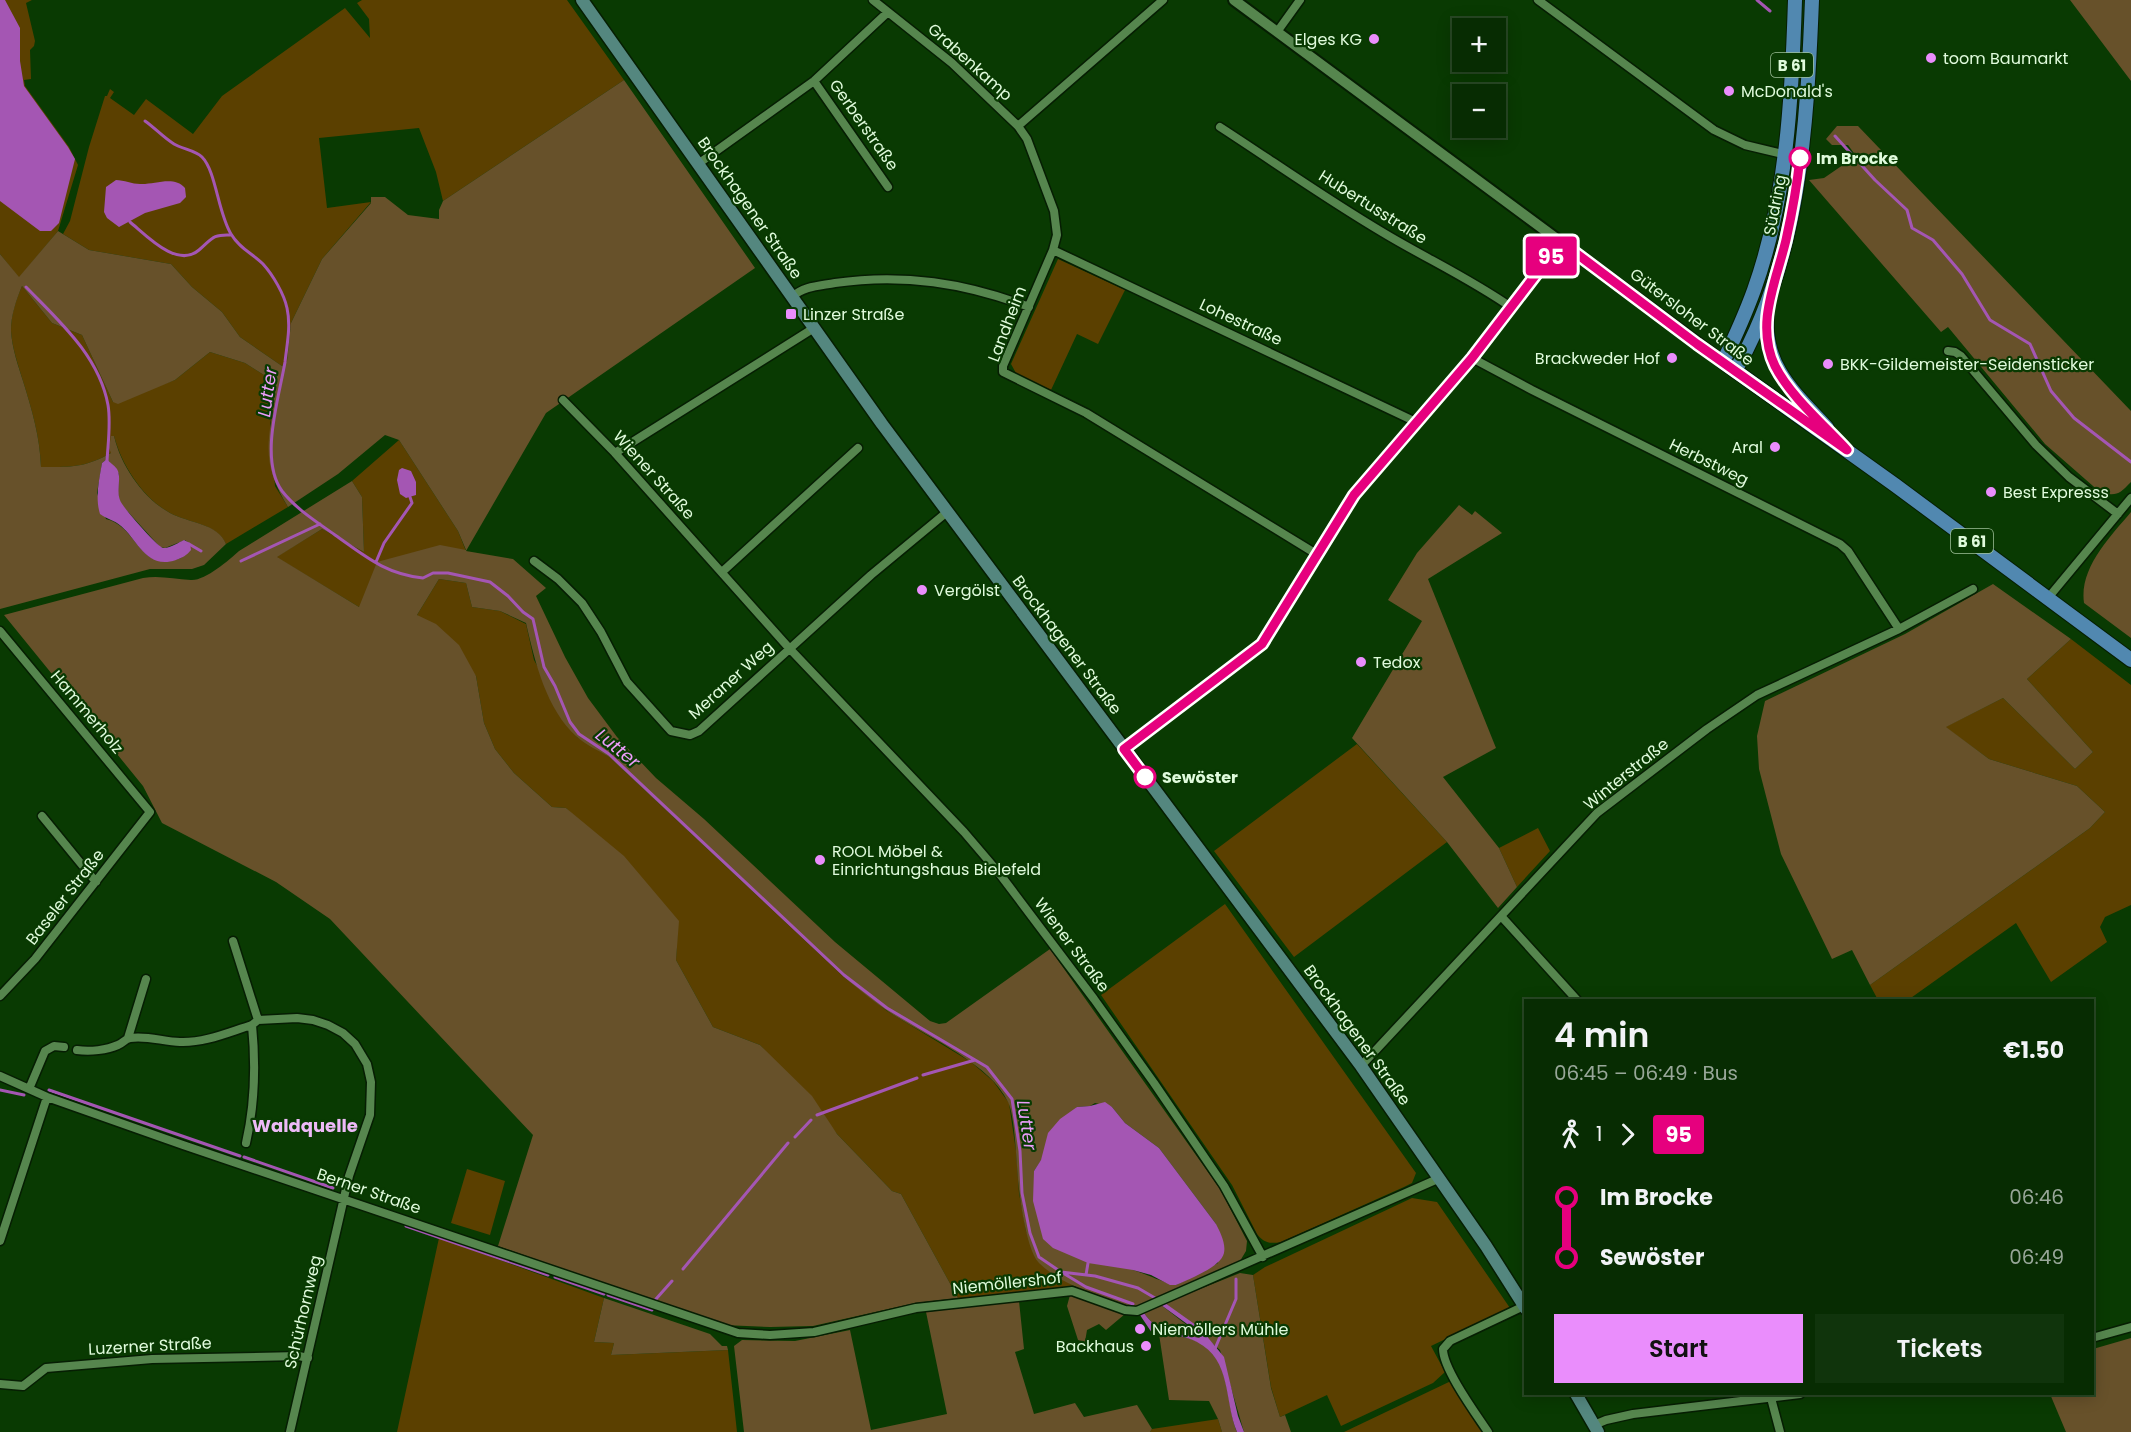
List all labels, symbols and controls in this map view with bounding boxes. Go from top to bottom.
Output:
street label: Grabenkamp [923,18,1017,106]
map controls [1452,18,1506,138]
button: + [1452,18,1506,72]
place label: Elges KG [1294,28,1362,51]
marker: Elges KG [1367,32,1381,46]
place label: toom Baumarkt [1943,47,2068,70]
marker: toom Baumarkt [1924,51,1938,65]
road number: B 61 [1771,53,1813,77]
street label: Gerberstraße [824,75,904,175]
place label: McDonald's [1741,80,1833,103]
button: − [1452,84,1506,138]
marker: McDonald's [1722,84,1736,98]
street label: Brockhagener Straße [692,132,808,284]
marker: Im Brocke [1789,147,1811,169]
place label: Im Brocke [1816,147,1898,170]
street label: Hubertusstraße [1314,164,1432,250]
street label: Südring [1758,173,1792,237]
line badge: 95 [1524,236,1578,276]
text: 95 [1538,242,1564,271]
street label: Gütersloher Straße [1625,263,1759,371]
street label: Landheim [982,283,1032,365]
street label: Lohestraße [1196,293,1286,351]
place label: Linzer Straße [803,303,904,326]
marker: Linzer Straße [784,307,798,321]
place label: Brackweder Hof [1535,347,1660,370]
marker: Brackweder Hof [1665,351,1679,365]
place label: BKK-Gildemeister-Seidensticker [1840,353,2094,376]
marker: BKK-Gildemeister-Seidensticker [1821,357,1835,371]
water label: Lutter [251,364,283,419]
street label: Wiener Straße [608,425,700,525]
street label: Herbstweg [1665,433,1753,491]
place label: Aral [1731,436,1763,459]
marker: Aral [1768,440,1782,454]
place label: Best Expresss [2003,481,2109,504]
marker: Best Expresss [1984,485,1998,499]
road number: B 61 [1951,529,1993,553]
street label: Brockhagener Straße [1007,571,1127,719]
place label: Vergölst [934,579,1000,602]
marker: Vergölst [915,583,929,597]
street label: Meraner Weg [683,636,779,724]
place label: Tedox [1373,651,1421,674]
marker: Tedox [1354,655,1368,669]
street label: Hammerholz [45,665,129,759]
water label: Lutter [591,722,646,774]
street label: Winterstraße [1579,733,1673,815]
marker: Sewöster [1134,766,1156,788]
place label: Sewöster [1162,766,1238,789]
place label: ROOL Möbel & Einrichtungshaus Bielefeld [832,840,1041,881]
street label: Baseler Straße [20,844,110,950]
marker: ROOL Möbel & Einrichtungshaus Bielefeld [813,853,827,867]
street label: Wiener Straße [1029,893,1115,997]
street label: Brockhagener Straße [1298,960,1416,1110]
text: 4 min [1554,1012,1649,1059]
text: €1.50 [2003,1035,2064,1066]
text: 06:45 – 06:49 · Bus [1554,1059,1738,1087]
water label: Lutter [1011,1098,1043,1153]
district label: Waldquelle [252,1113,358,1138]
icon: walk [1554,1118,1587,1151]
icon: forward [1611,1118,1644,1151]
text: 1 [1596,1120,1602,1148]
text: 95 [1665,1120,1692,1149]
street label: Berner Straße [314,1162,424,1220]
text: Im Brocke [1600,1182,1713,1213]
text: 06:46 [2009,1183,2064,1211]
text: Sewöster [1600,1242,1704,1273]
text: 06:49 [2009,1243,2064,1271]
street label: Schürhornweg [279,1253,327,1371]
street label: Niemöllershof [951,1266,1063,1300]
button: Start [1554,1314,1803,1383]
button: Tickets [1815,1314,2064,1383]
place label: Niemöllers Mühle [1152,1318,1288,1341]
marker: Niemöllers Mühle [1133,1322,1147,1336]
street label: Luzerner Straße [88,1331,212,1361]
place label: Backhaus [1056,1335,1134,1358]
marker: Backhaus [1139,1339,1153,1353]

